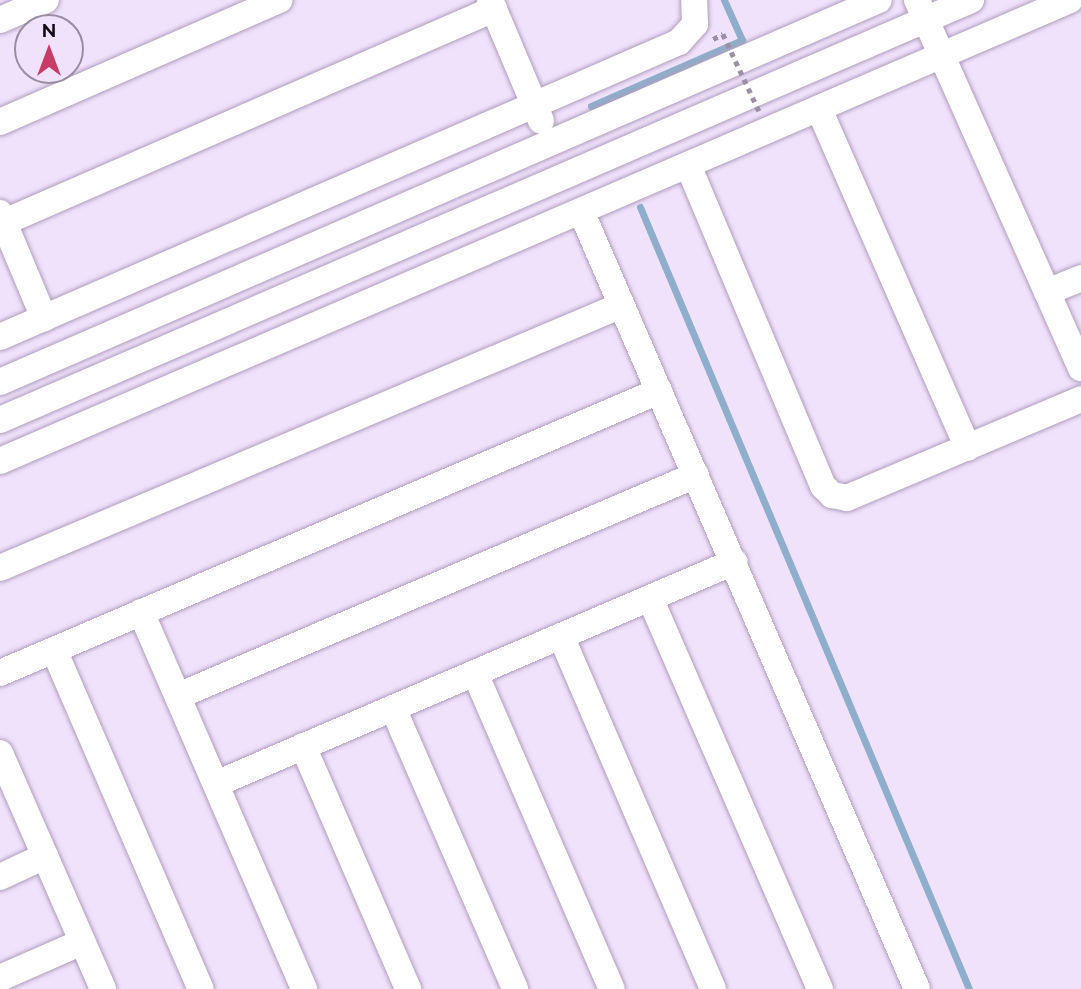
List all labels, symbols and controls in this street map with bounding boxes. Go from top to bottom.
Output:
north arrow [14,14,84,84]
text: N [42,19,56,41]

